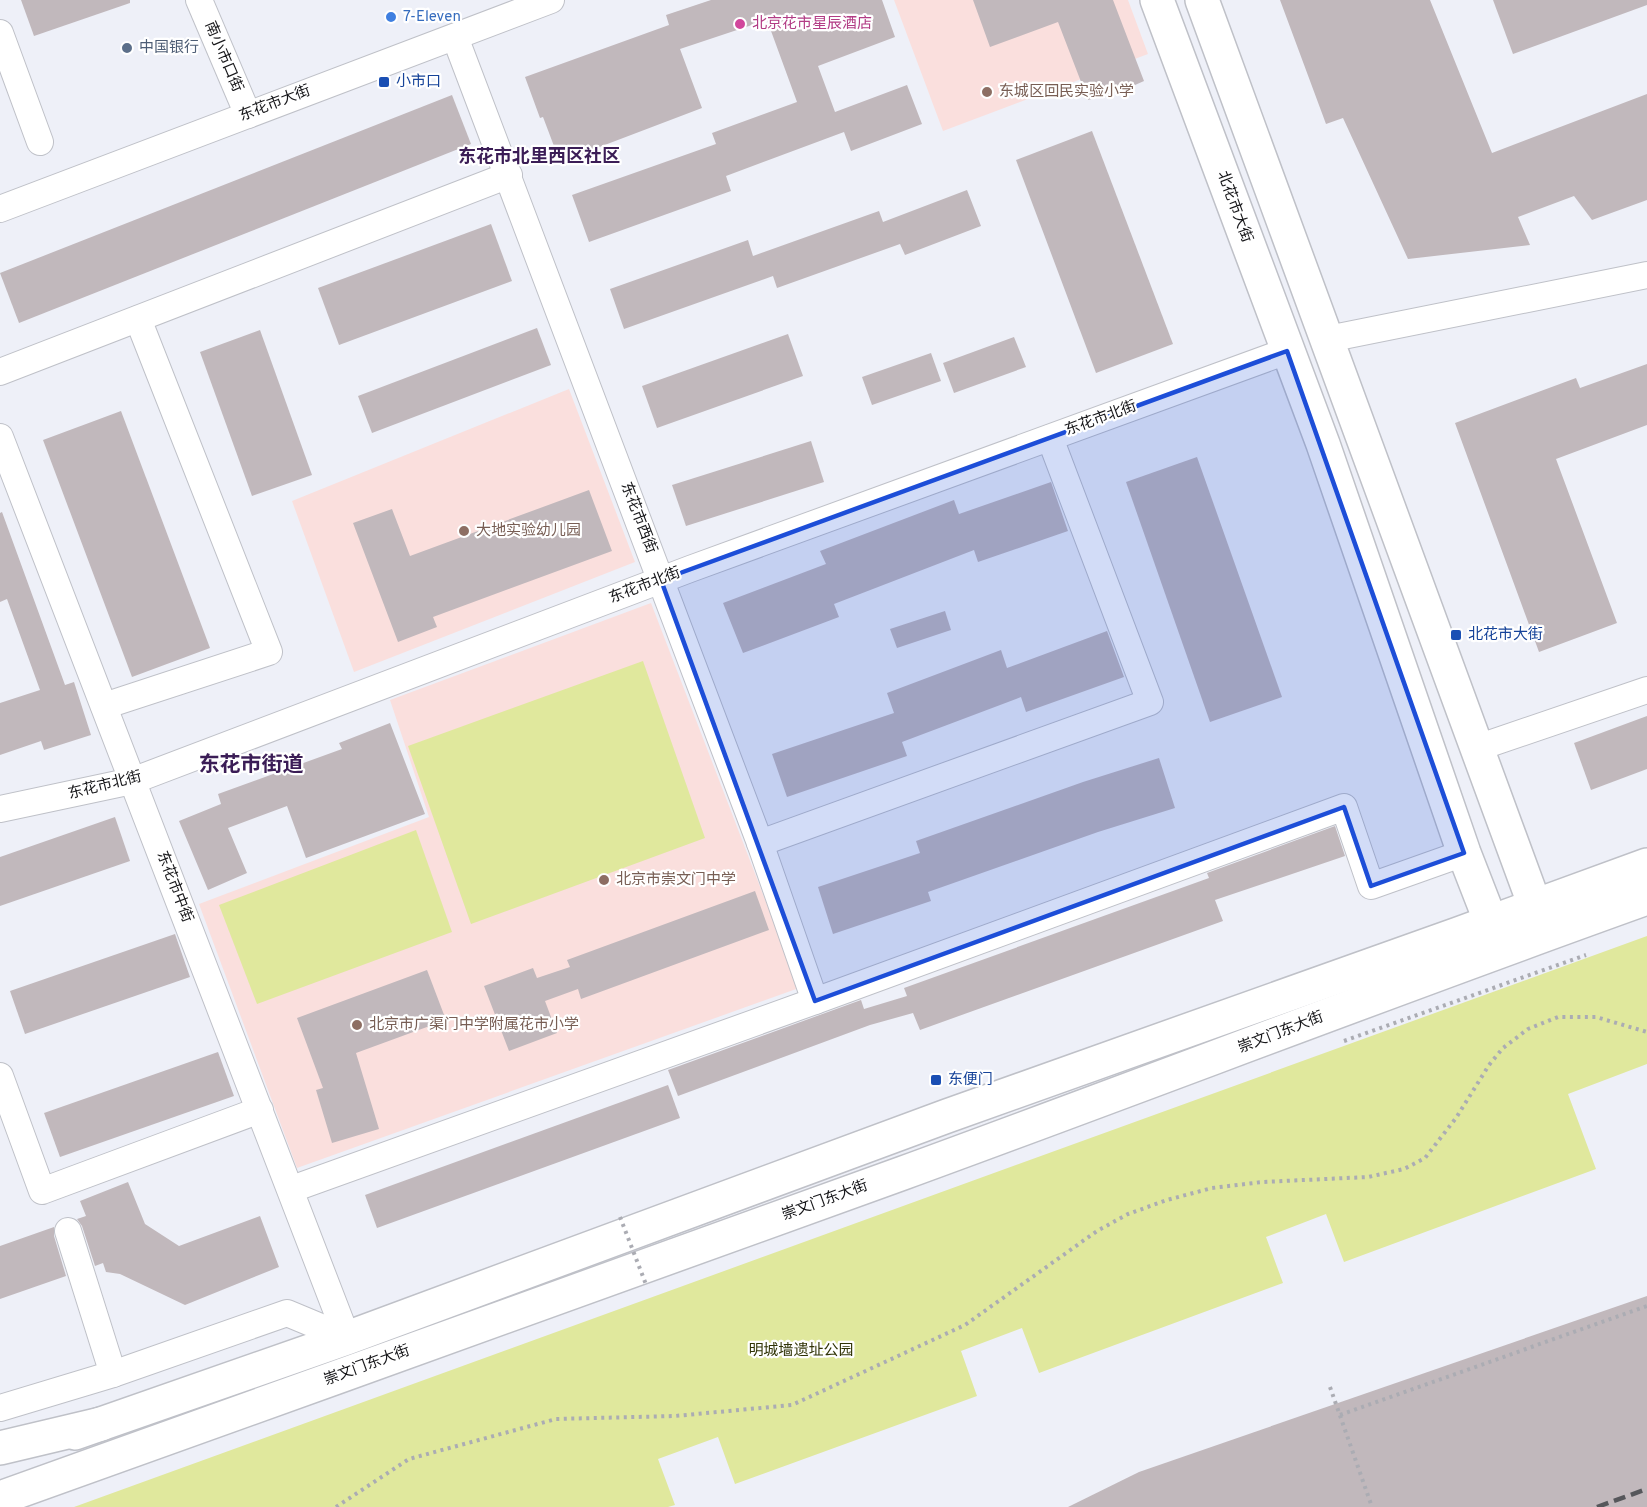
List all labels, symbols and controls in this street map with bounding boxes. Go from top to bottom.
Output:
place label: 7-Eleven [403,8,461,27]
marker: 7-Eleven [384,10,398,24]
place label: 北京花市星辰酒店 [752,14,872,34]
marker: 北京花市星辰酒店 [733,17,747,31]
street label: 南小市口街 [200,19,246,95]
place label: 中国银行 [139,39,199,58]
marker: 中国银行 [120,41,134,55]
place label: 小市口 [396,73,441,92]
marker: 小市口 [377,75,391,89]
street label: 东花市大街 [237,82,313,126]
place label: 东城区回民实验小学 [999,83,1134,102]
marker: 东城区回民实验小学 [980,85,994,99]
district label: 东花市北里西区社区 [458,146,620,169]
street label: 北花市大街 [1212,168,1257,245]
street label: 东花市北街 [1062,396,1139,441]
street label: 东花市西街 [616,480,660,556]
place label: 大地实验幼儿园 [476,522,581,541]
marker: 大地实验幼儿园 [457,524,471,538]
street label: 东花市北街 [606,563,683,608]
place label: 北花市大街 [1468,625,1543,645]
marker: 北花市大街 [1449,628,1463,642]
district label: 东花市街道 [199,752,304,779]
street label: 东花市北街 [66,767,144,804]
street label: 东花市中街 [152,849,196,925]
place label: 北京市崇文门中学 [616,870,736,890]
marker: 北京市崇文门中学 [597,873,611,887]
street label: 崇文门东大街 [1236,1008,1326,1058]
place label: 北京市广渠门中学附属花市小学 [369,1015,579,1035]
marker: 北京市广渠门中学附属花市小学 [350,1018,364,1032]
place label: 东便门 [948,1071,993,1090]
marker: 东便门 [929,1073,943,1087]
street label: 崇文门东大街 [779,1177,871,1225]
street label: 崇文门东大街 [321,1342,413,1390]
park label: 明城墙遗址公园 [748,1342,854,1361]

